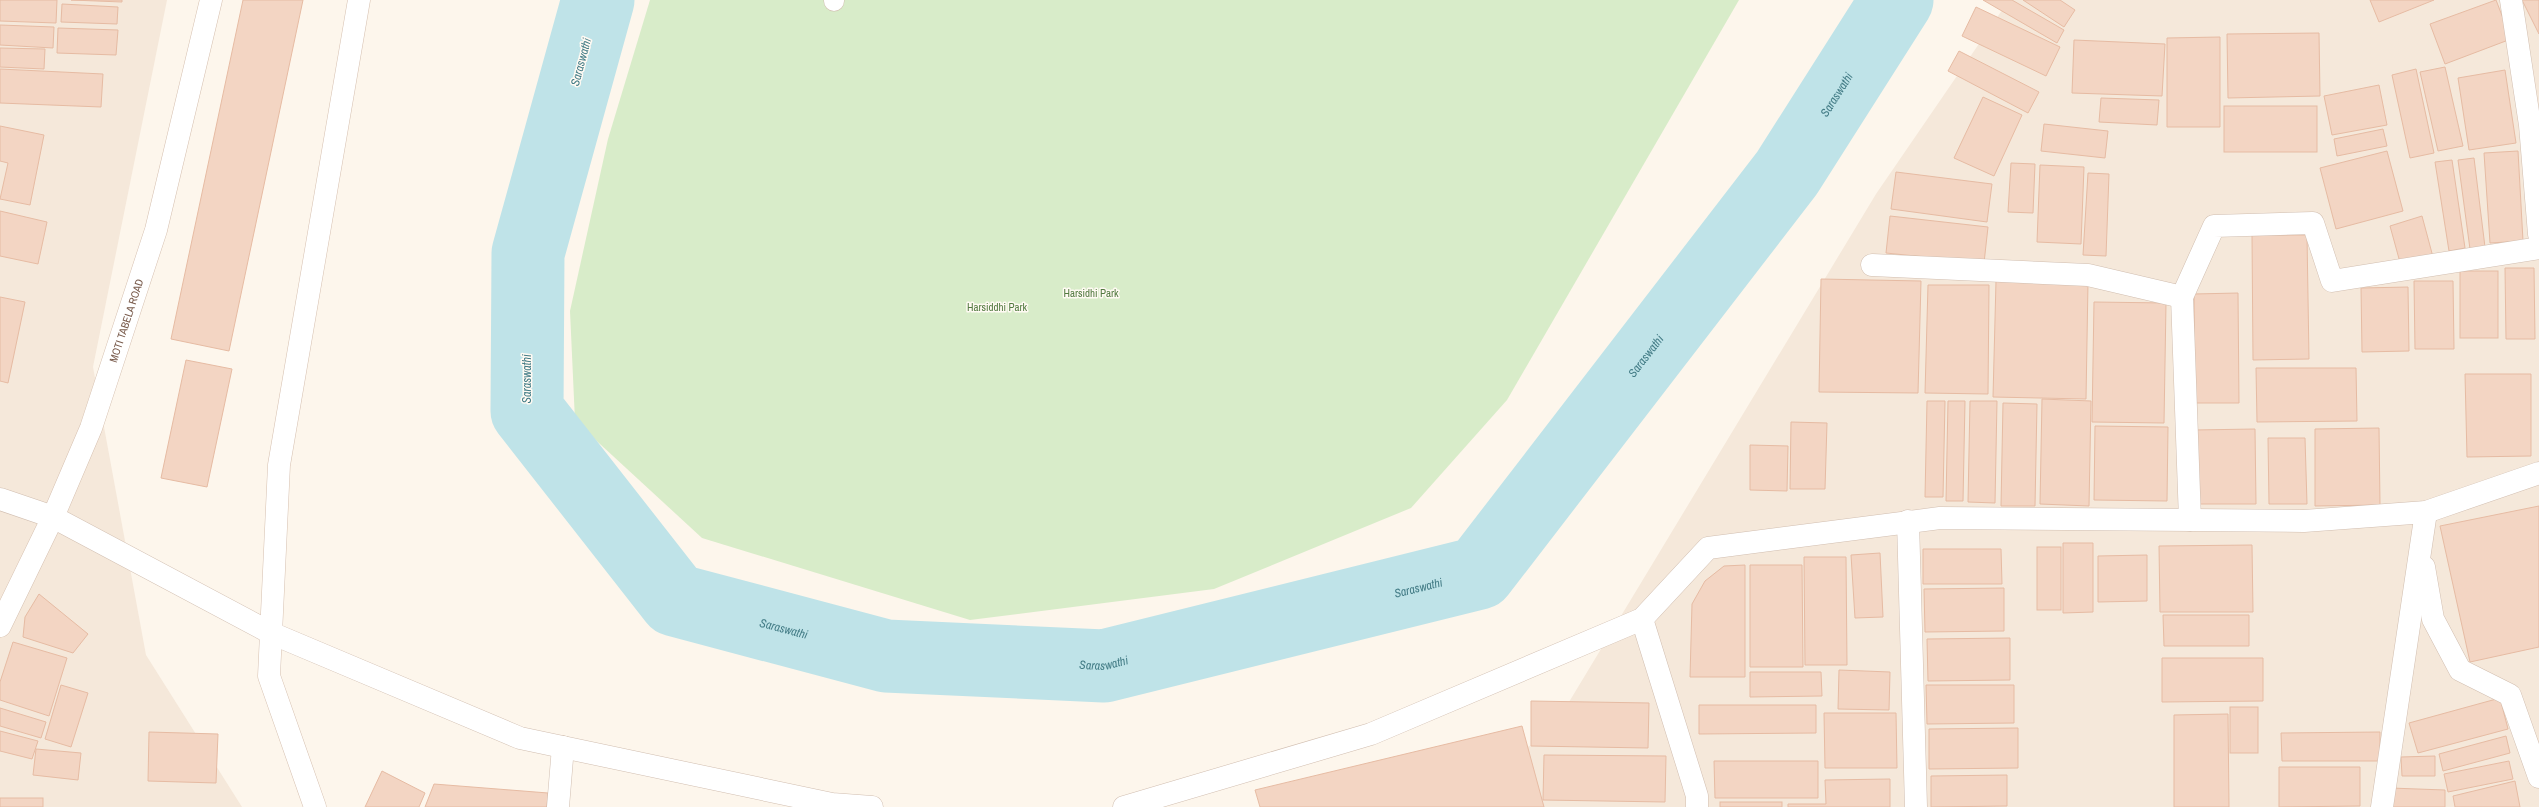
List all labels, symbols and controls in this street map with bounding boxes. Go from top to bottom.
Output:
water label: Saraswathi [567,36,595,88]
water label: Saraswathi [1817,69,1857,120]
street label: MOTI TABELA ROAD [106,277,146,364]
park label: Harsidhi Park [1063,286,1119,300]
park label: Harsiddhi Park [967,300,1028,314]
water label: Saraswathi [1625,332,1667,381]
water label: Saraswathi [519,354,535,404]
water label: Saraswathi [1393,574,1444,602]
water label: Saraswathi [758,615,810,643]
water label: Saraswathi [1079,652,1130,674]

